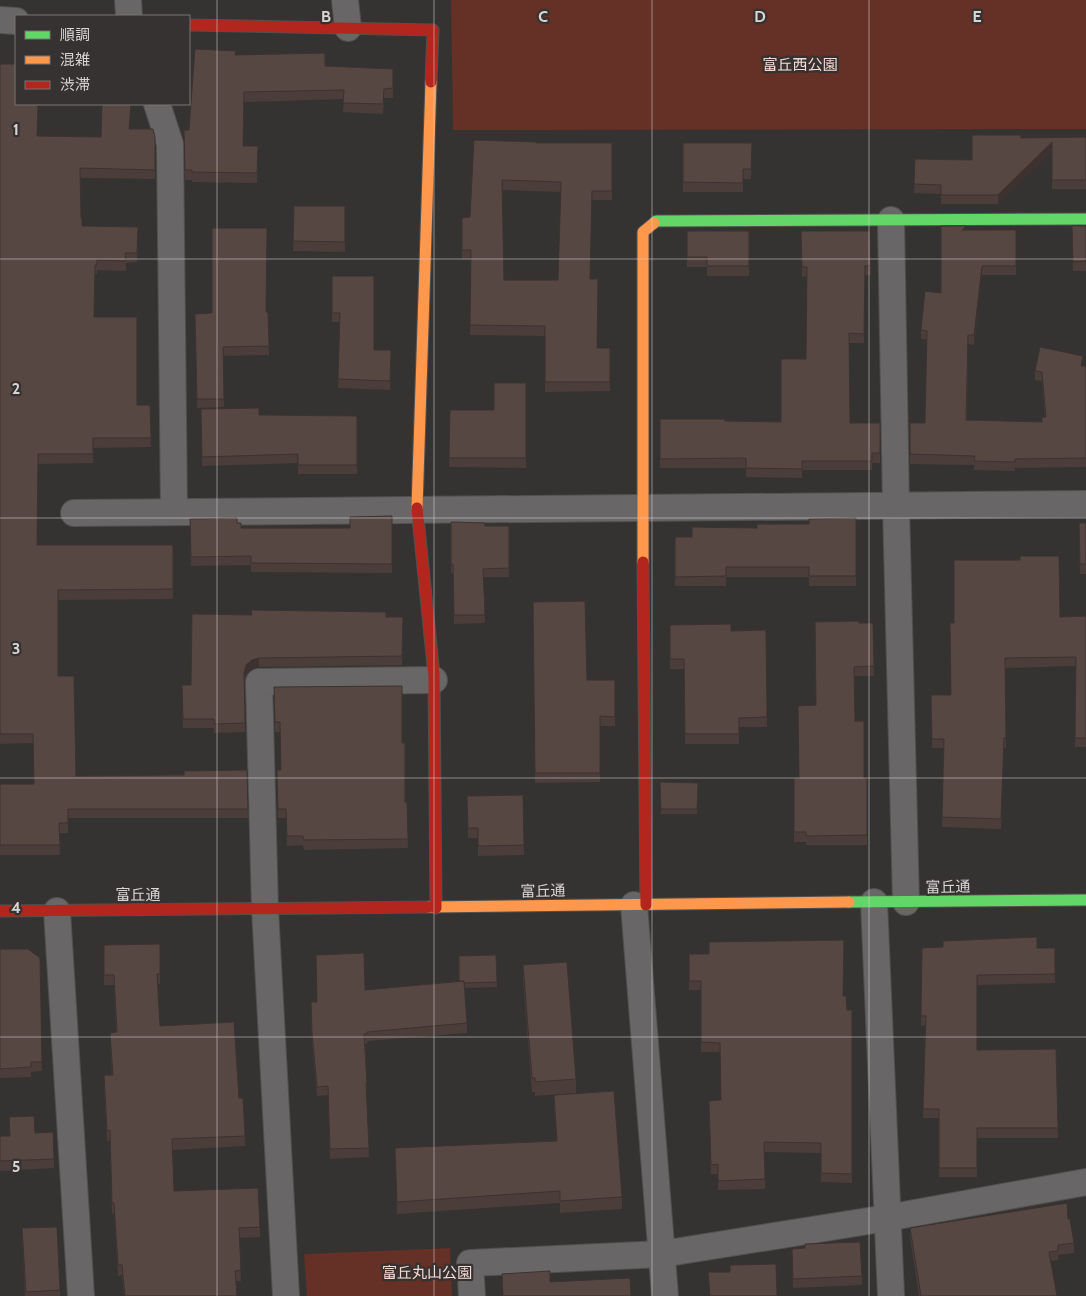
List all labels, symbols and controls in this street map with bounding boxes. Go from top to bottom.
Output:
text: B [321,7,331,26]
text: C [538,7,548,26]
text: D [754,7,766,26]
text: E [972,7,982,26]
legend [15,15,190,105]
text: 順調 [60,26,90,44]
text: 混雑 [60,51,90,69]
park label: 富丘西公園 [762,56,838,74]
text: 渋滞 [60,76,90,94]
text: 1 [13,120,19,139]
text: 2 [12,379,20,398]
text: 3 [12,639,20,658]
street label: 富丘通 [925,878,971,896]
street label: 富丘通 [520,882,566,900]
street label: 富丘通 [115,886,161,904]
text: 4 [11,898,21,917]
text: 5 [12,1157,20,1176]
park label: 富丘丸山公園 [382,1264,472,1282]

